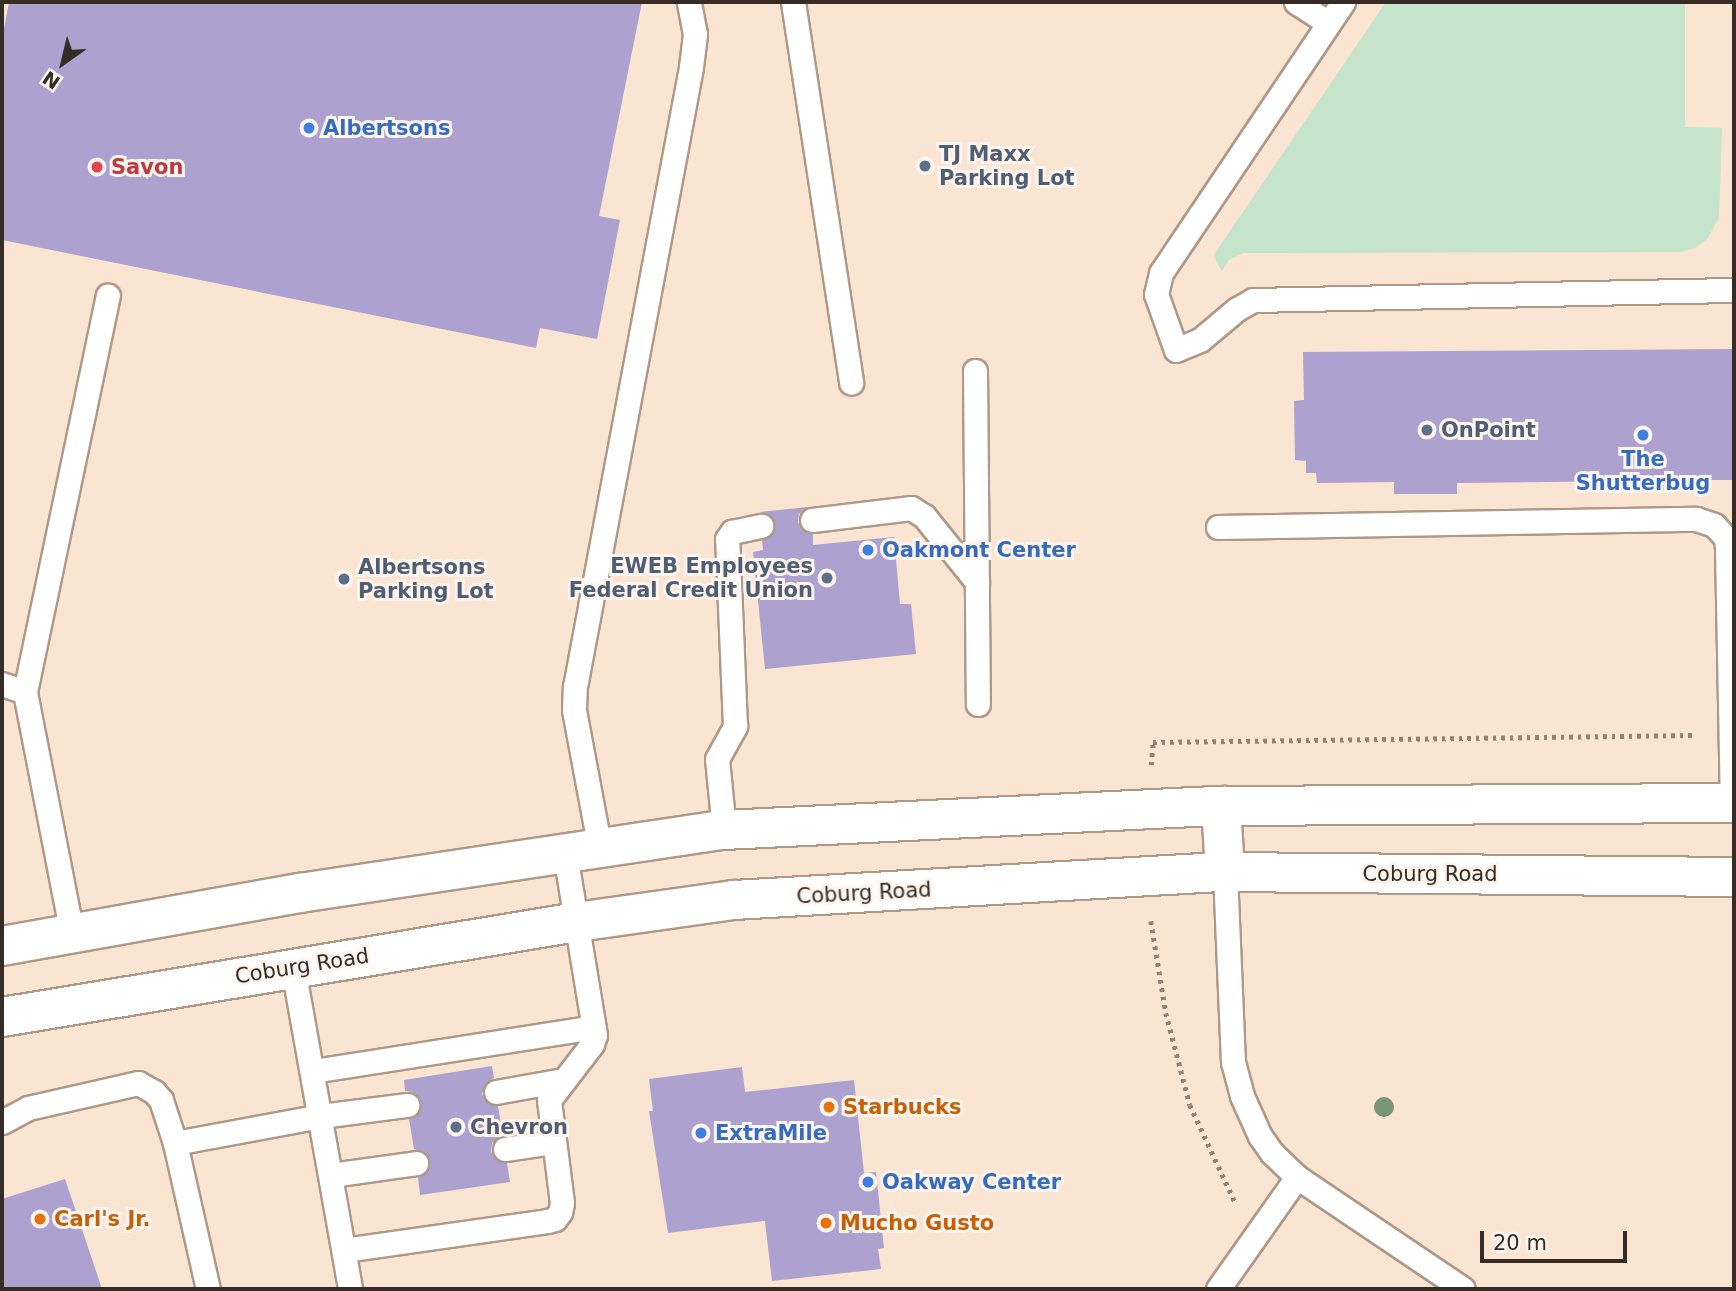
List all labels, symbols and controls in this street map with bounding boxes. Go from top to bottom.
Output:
north arrow [28,28,98,98]
text: N [39,67,64,94]
place label: Albertsons [323,115,450,141]
marker: Albertsons [301,120,317,136]
place label: TJ Maxx Parking Lot [939,141,1075,191]
place label: Savon [111,154,183,180]
marker: TJ Maxx Parking Lot [917,158,933,174]
marker: Savon [89,159,105,175]
place label: OnPoint [1441,417,1536,443]
marker: OnPoint [1419,422,1435,438]
marker: The Shutterbug [1635,427,1651,443]
place label: The Shutterbug [1576,446,1710,496]
place label: Oakmont Center [882,537,1076,563]
marker: Oakmont Center [860,542,876,558]
place label: EWEB Employees Federal Credit Union [569,553,813,603]
place label: Albertsons Parking Lot [358,554,494,604]
marker: EWEB Employees Federal Credit Union [819,570,835,586]
marker: Albertsons Parking Lot [336,571,352,587]
street label: Coburg Road [1362,861,1498,887]
street label: Coburg Road [796,877,932,909]
street label: Coburg Road [233,943,371,989]
place label: Starbucks [843,1094,962,1120]
marker: Starbucks [821,1099,837,1115]
place label: Chevron [470,1114,568,1140]
marker: Chevron [448,1119,464,1135]
place label: ExtraMile [715,1120,827,1146]
marker: ExtraMile [693,1125,709,1141]
place label: Oakway Center [882,1169,1061,1195]
marker: Oakway Center [860,1174,876,1190]
place label: Carl's Jr. [54,1206,151,1232]
place label: Mucho Gusto [840,1210,994,1236]
marker: Carl's Jr. [32,1211,48,1227]
marker: Mucho Gusto [818,1215,834,1231]
scale bar [1484,1218,1631,1262]
text: 20 m [1493,1231,1547,1255]

